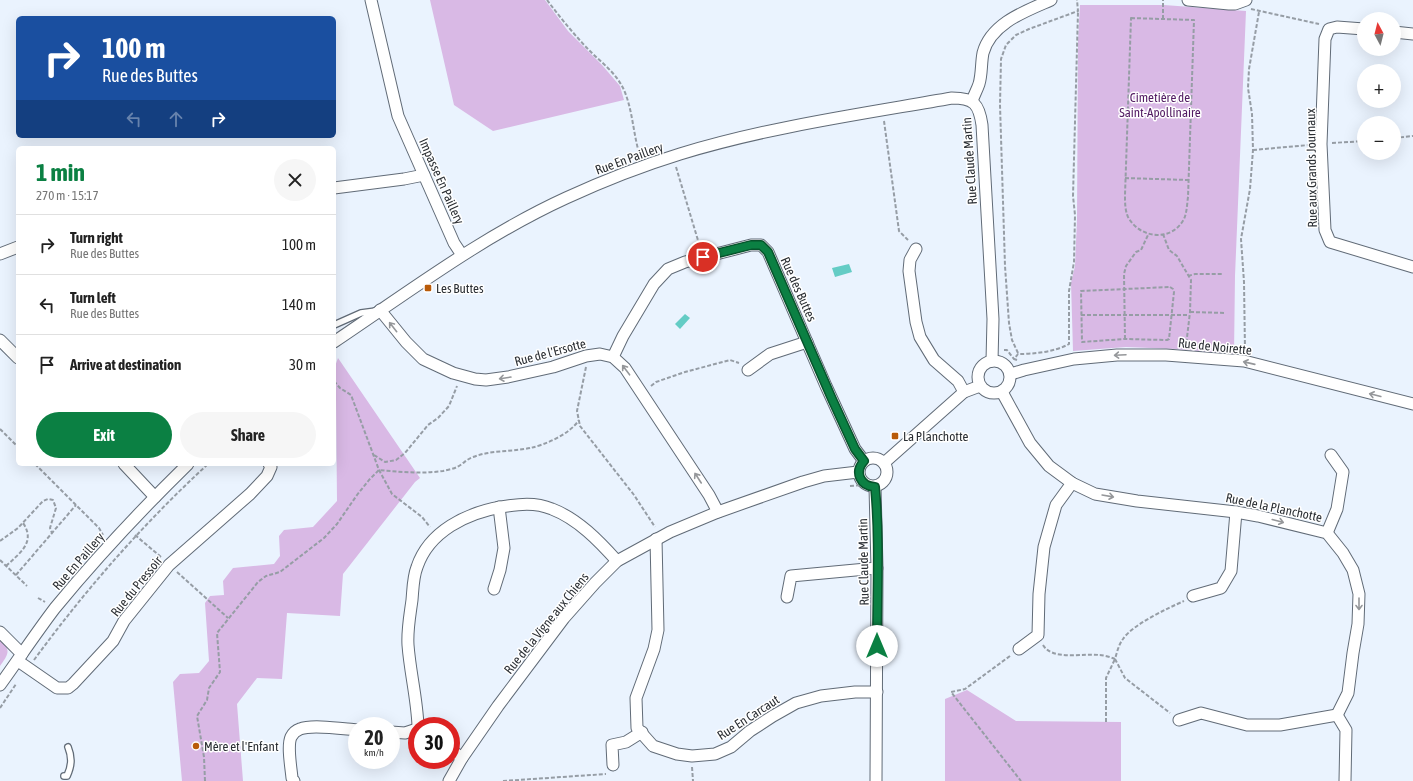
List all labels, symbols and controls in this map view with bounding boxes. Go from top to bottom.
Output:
north arrow [1357,12,1401,56]
map controls [1357,12,1401,160]
icon: right [36,32,88,84]
text: 100 m [102,32,165,64]
button: + [1357,64,1401,108]
text: Rue des Buttes [102,65,198,86]
park label: Cimetière de Saint-Apollinaire [1119,90,1201,120]
street label: Rue aux Grands Journaux [1303,107,1320,228]
icon: left [123,108,145,130]
icon: ahead [165,108,187,130]
icon: right [207,108,229,130]
button: − [1357,116,1401,160]
street label: Rue Claude Martin [959,117,980,205]
street label: Impasse En Paillery [416,136,467,227]
street label: Rue En Paillery [593,139,666,178]
text: 1 min [36,159,85,186]
button: close [274,159,316,201]
text: 270 m · 15:17 [36,188,99,203]
text: Turn right [70,229,123,246]
icon: right [36,234,58,256]
text: 100 m [282,236,316,253]
pin [686,240,720,274]
text: Rue des Buttes [70,246,139,261]
icon: arrive [692,246,714,268]
street label: Rue des Buttes [778,255,820,324]
place label: Les Buttes [436,281,484,296]
marker: Les Buttes [423,283,433,293]
text: Turn left [70,289,116,306]
icon: left [36,294,58,316]
text: 140 m [282,296,316,313]
text: Rue des Buttes [70,306,139,321]
one-way arrow [389,322,398,333]
street label: Rue de Noirette [1177,335,1253,358]
street label: Rue de l'Ersotte [513,336,588,369]
one-way arrow [1114,351,1127,359]
icon: arrive [36,354,58,376]
text: Arrive at destination [70,356,181,373]
text: 30 m [289,356,316,373]
one-way arrow [1243,358,1256,366]
one-way arrow [622,365,630,376]
one-way arrow [499,374,512,382]
one-way arrow [1369,390,1382,398]
button: Exit [36,412,172,458]
button: Share [180,412,316,458]
place label: La Planchotte [903,429,969,444]
marker: La Planchotte [890,431,900,441]
one-way arrow [694,473,702,484]
street label: Rue de la Planchotte [1224,490,1324,525]
one-way arrow [1101,492,1114,500]
street label: Rue Claude Martin [855,518,872,606]
one-way arrow [1271,518,1284,525]
street label: Rue En Paillery [49,529,108,593]
street label: Rue du Pressoir [108,553,165,619]
street label: Rue de la Vigne aux Chiens [501,569,592,677]
one-way arrow [1355,597,1363,610]
position arrow [856,625,898,667]
street label: Rue En Carcaut [715,692,782,743]
speed limit sign: 30 [408,717,460,769]
text: 20 [365,726,383,749]
place label: Mère et l'Enfant [204,739,279,754]
marker: Mère et l'Enfant [191,741,201,751]
text: km/h [364,747,384,758]

